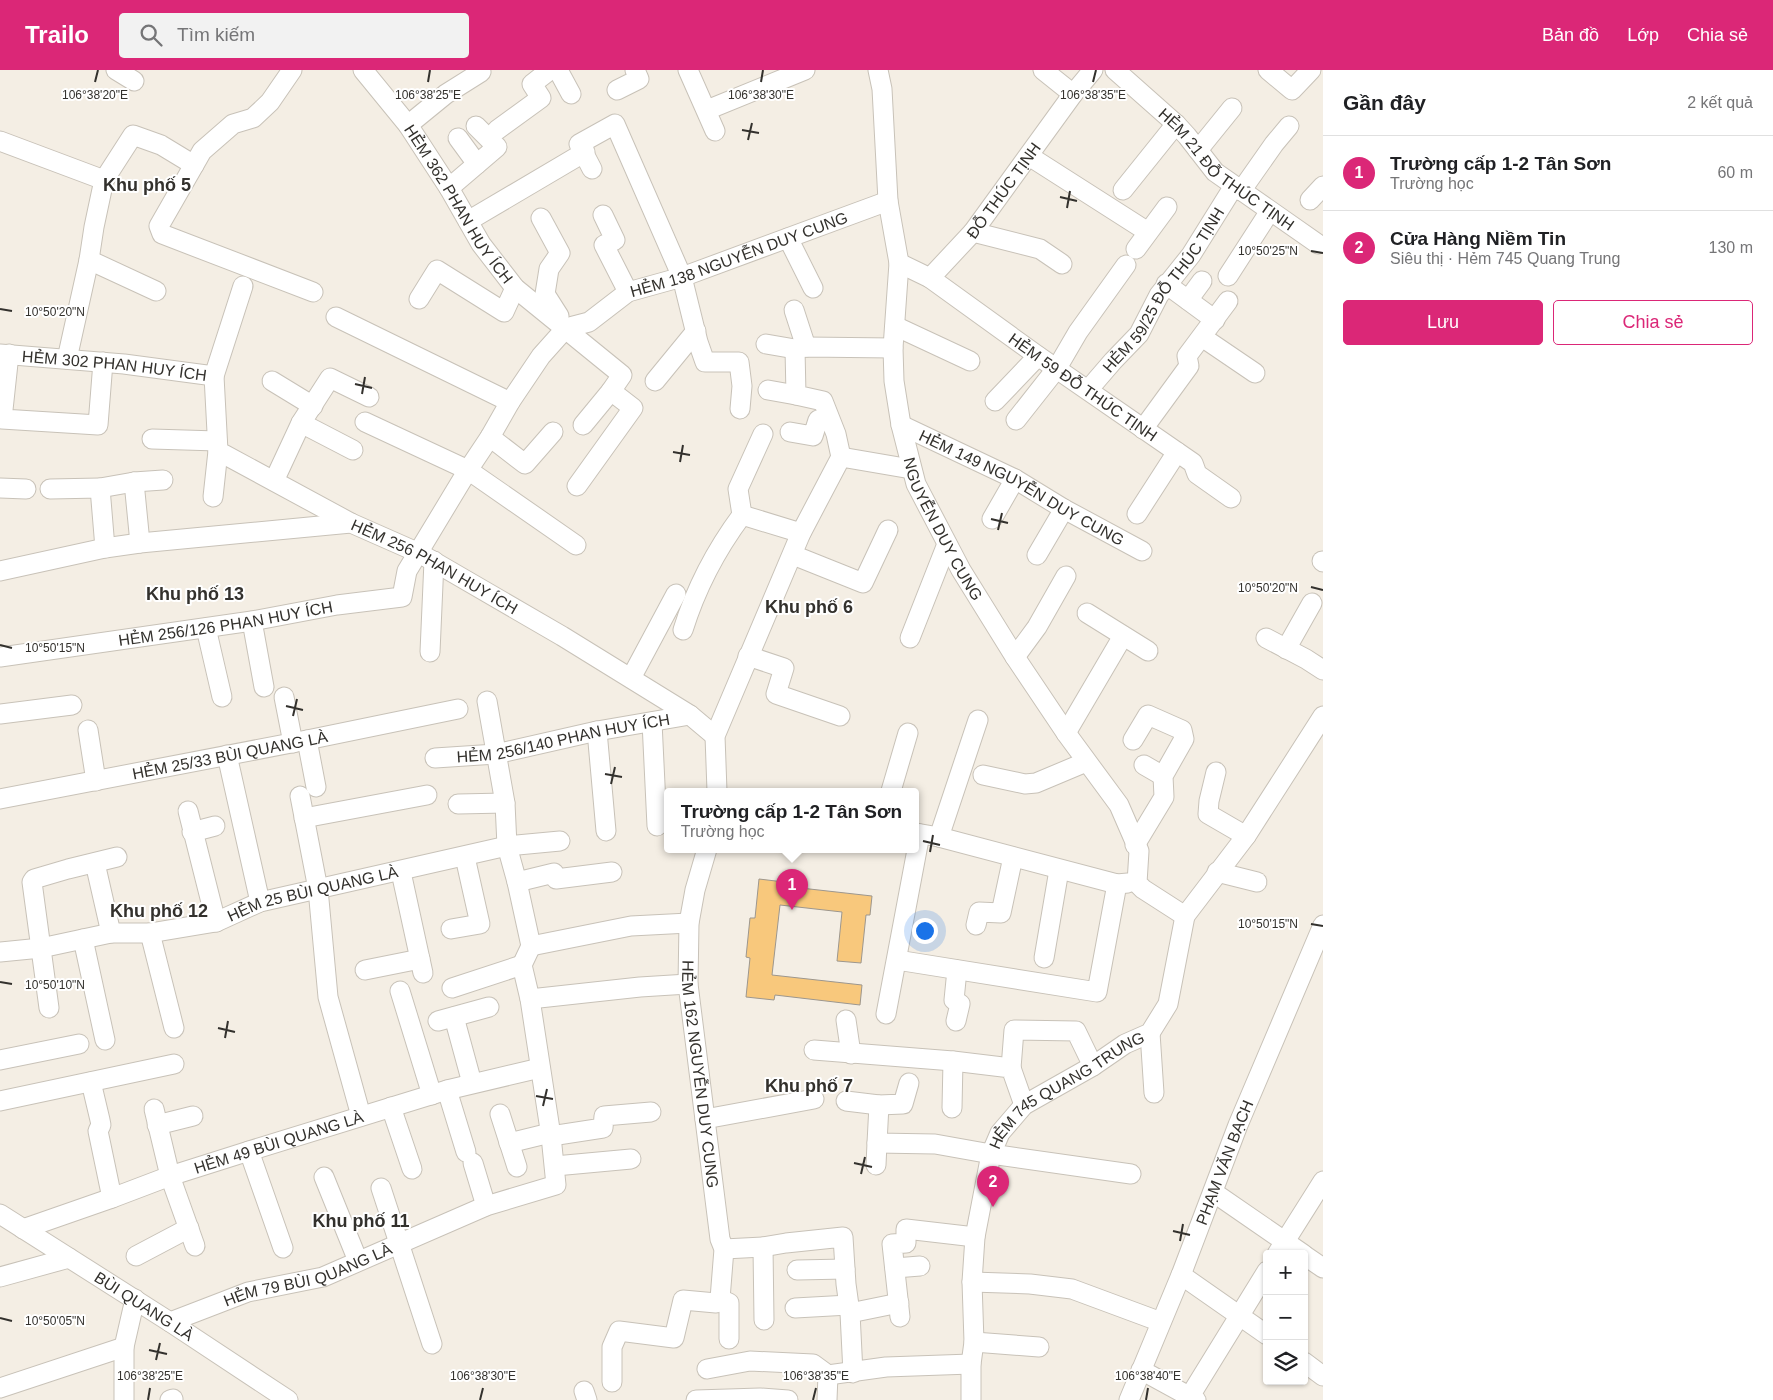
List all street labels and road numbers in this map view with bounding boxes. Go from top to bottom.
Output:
street label: HẺM 21 ĐỖ THÚC TỊNH [1156,105,1298,233]
street label: HẺM 362 PHAN HUY ÍCH [401,121,517,286]
street label: ĐỖ THÚC TỊNH [963,139,1044,241]
street label: HẺM 59/25 ĐỖ THÚC TỊNH [1099,204,1227,375]
street label: HẺM 138 NGUYỄN DUY CUNG [628,208,850,300]
street label: HẺM 59 ĐỖ THÚC TỊNH [1006,330,1161,444]
street label: HẺM 302 PHAN HUY ÍCH [21,347,208,383]
street label: HẺM 149 NGUYỄN DUY CUNG [915,426,1127,550]
street label: NGUYỄN DUY CUNG [902,452,988,602]
street label: HẺM 256 PHAN HUY ÍCH [349,516,521,617]
street label: HẺM 256/126 PHAN HUY ÍCH [117,598,334,649]
street label: HẺM 256/140 PHAN HUY ÍCH [456,710,671,765]
street label: HẺM 25/33 BÙI QUANG LÀ [131,726,329,782]
street label: HẺM 25 BÙI QUANG LÀ [225,861,400,924]
street label: HẺM 162 NGUYỄN DUY CUNG [679,960,722,1189]
street label: HẺM 745 QUANG TRUNG [986,1028,1147,1151]
street label: PHẠM VĂN BẠCH [1192,1097,1256,1227]
street label: HẺM 49 BÙI QUANG LÀ [192,1107,365,1176]
street label: HẺM 79 BÙI QUANG LÀ [221,1239,395,1309]
street label: BÙI QUANG LÀ [92,1268,198,1344]

